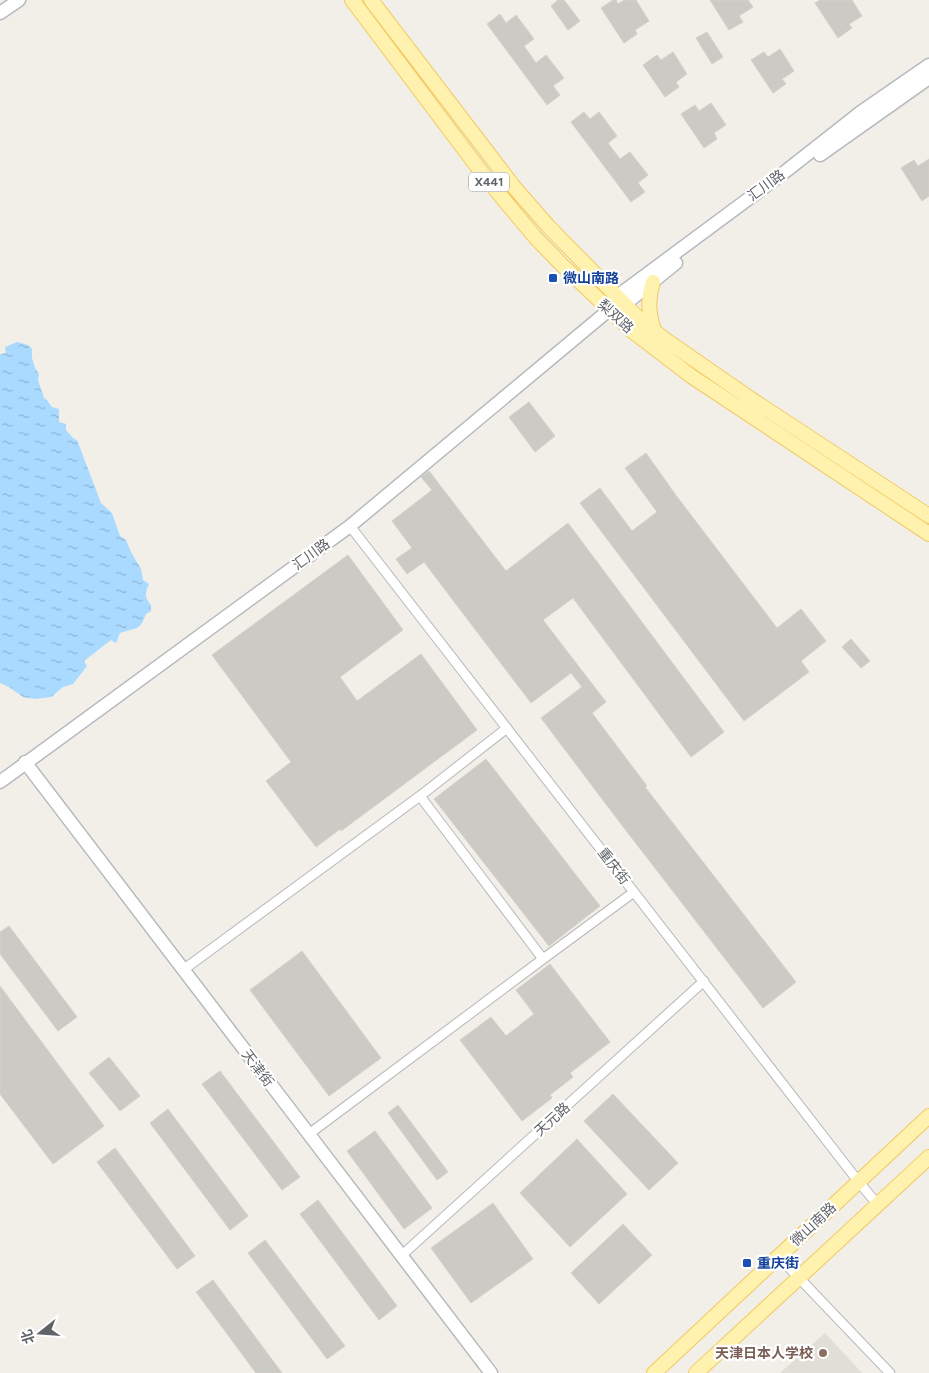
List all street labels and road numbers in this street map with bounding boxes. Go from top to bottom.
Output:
street label: 汇川路 [744,166,788,205]
road number: X441 [469,172,509,192]
street label: 梨双路 [594,296,637,337]
street label: 汇川路 [289,535,333,574]
street label: 重庆街 [594,845,633,888]
street label: 天津街 [238,1046,277,1090]
street label: 天元路 [531,1099,574,1140]
street label: 微山南路 [787,1199,840,1250]

